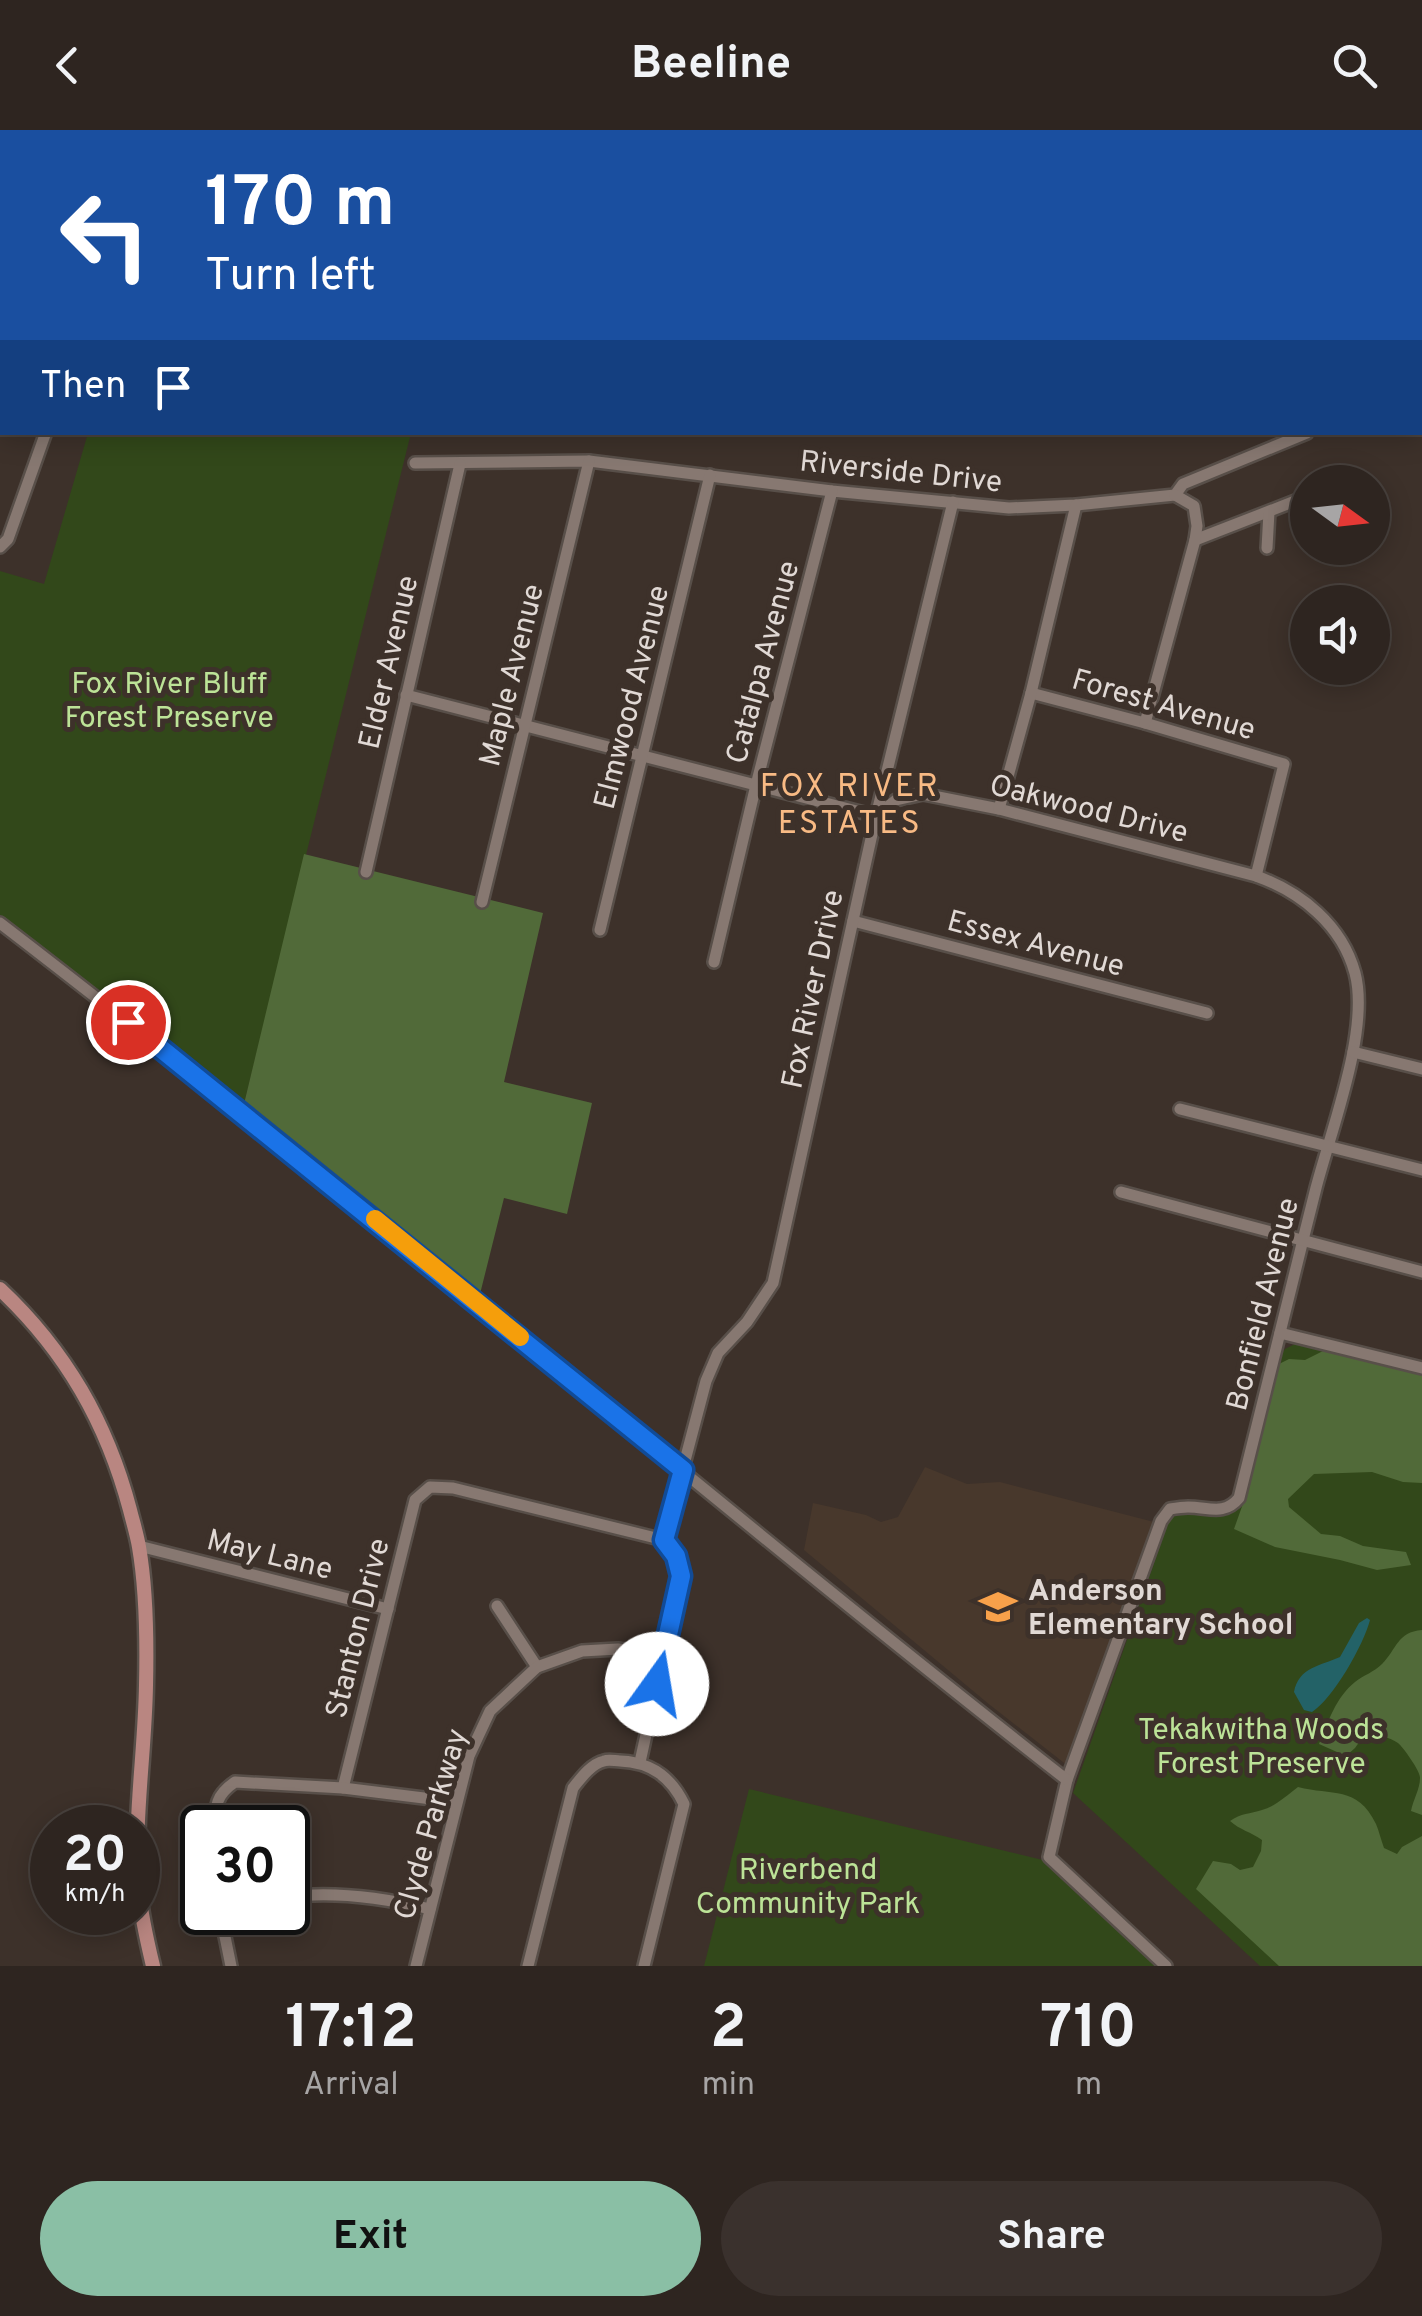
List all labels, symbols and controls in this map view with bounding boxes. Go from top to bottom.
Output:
text: Beeline [631,37,791,94]
icon: back [40,38,95,93]
icon: search [1327,38,1382,93]
text: 170 m [205,162,395,251]
icon: left [40,170,170,300]
text: Turn left [205,249,376,306]
icon: arrive [146,360,201,415]
text: Then [40,363,126,412]
street label: Riverside Drive [798,444,1004,503]
north arrow [1290,465,1390,565]
map controls [1290,465,1390,685]
street label: Catalpa Avenue [720,557,809,768]
street label: Elder Avenue [353,572,428,753]
street label: Maple Avenue [473,581,554,771]
street label: Elmwood Avenue [588,582,679,813]
button: sound [1290,585,1390,685]
street label: Forest Avenue [1067,663,1259,750]
park label: Fox River Bluff Forest Preserve [64,667,274,738]
district label: FOX RIVER ESTATES [760,768,940,845]
street label: Oakwood Drive [985,768,1191,853]
street label: Fox River Drive [775,887,854,1092]
street label: Essex Avenue [943,904,1128,987]
pin [86,980,171,1065]
icon: arrive [101,995,156,1050]
street label: Bonfield Avenue [1220,1194,1309,1415]
street label: May Lane [203,1523,336,1590]
street label: Stanton Drive [319,1535,400,1722]
place label: Anderson Elementary School [1028,1574,1294,1645]
school or university icon: Anderson Elementary School [977,1586,1019,1628]
position arrow [605,1632,709,1736]
park label: Tekakwitha Woods Forest Preserve [1138,1713,1384,1784]
street label: Clyde Parkway [387,1725,477,1925]
speed limit sign: 30 [180,1805,310,1935]
text: 20 [63,1826,127,1889]
park label: Riverbend Community Park [696,1853,920,1924]
text: km/h [65,1879,125,1911]
text: 17:12 [285,1993,417,2069]
text: 2 [710,1993,747,2069]
text: 710 [1040,1993,1137,2069]
text: Arrival [303,2066,399,2106]
text: min [702,2066,755,2106]
text: m [1075,2066,1102,2106]
button: Exit [40,2181,701,2296]
button: Share [721,2181,1382,2296]

